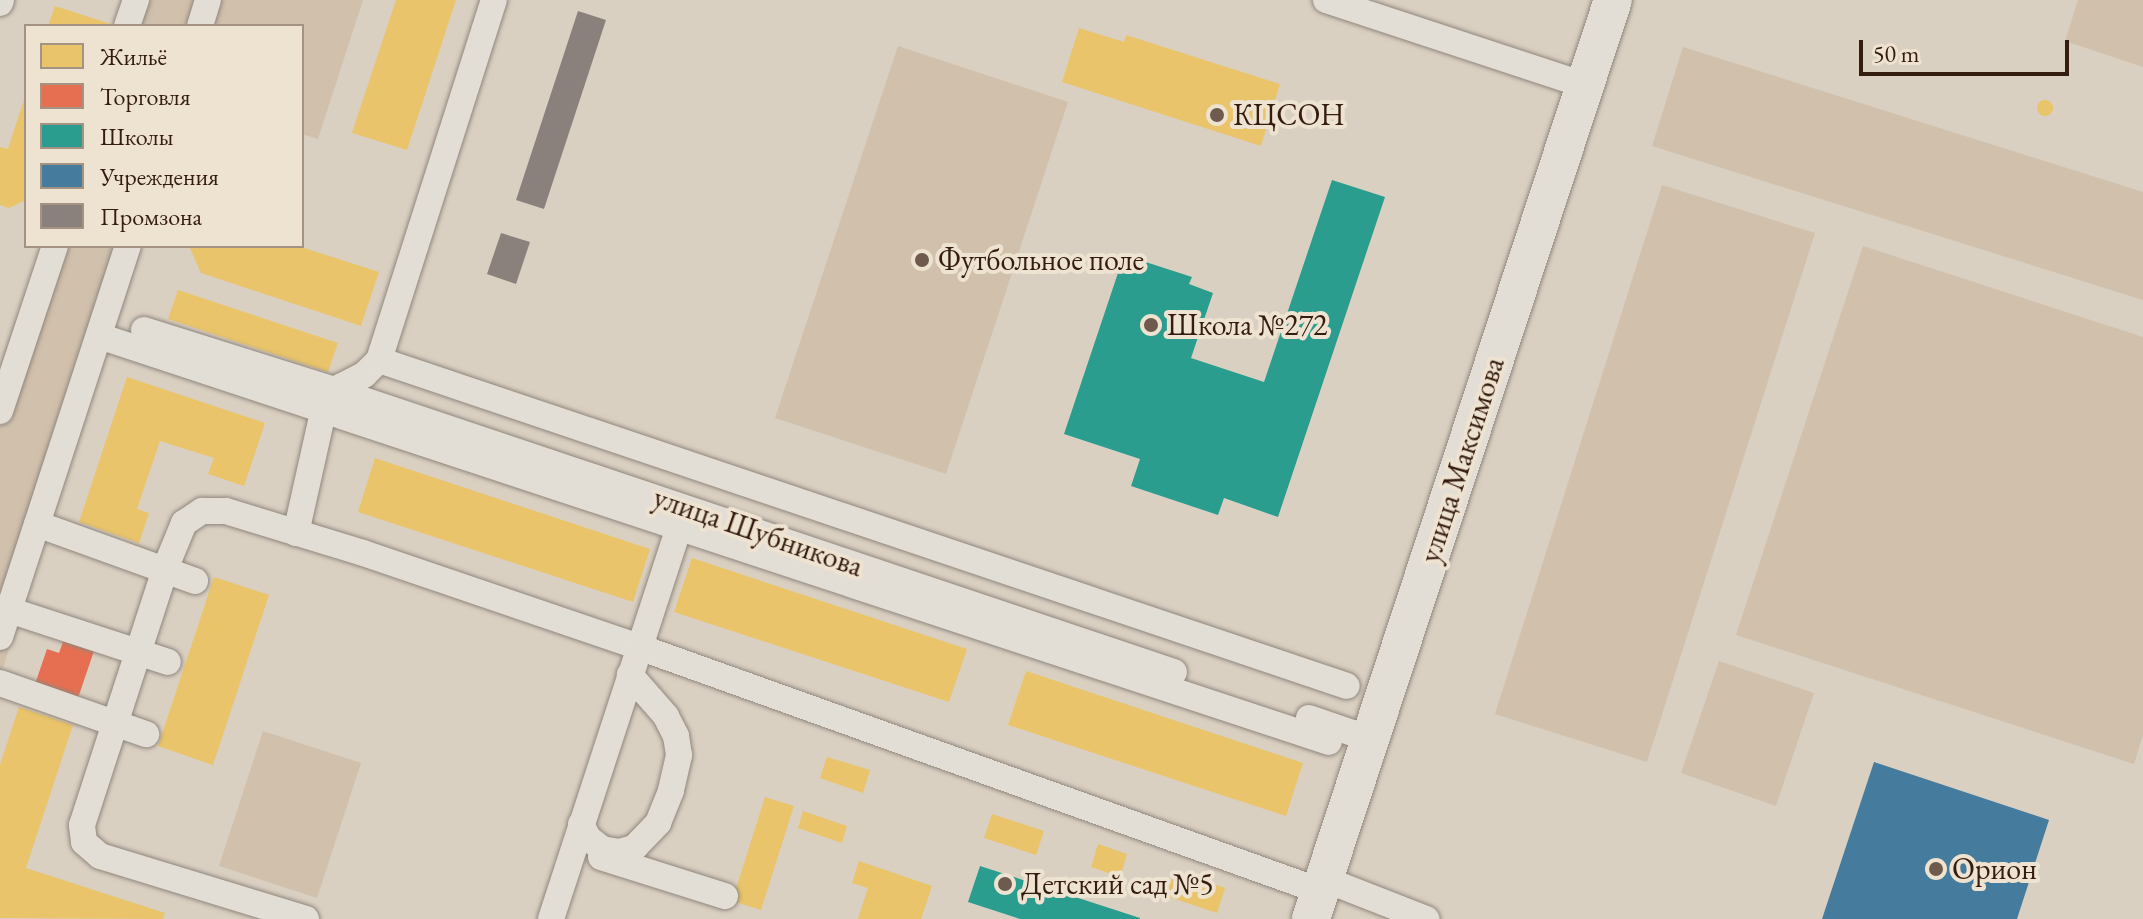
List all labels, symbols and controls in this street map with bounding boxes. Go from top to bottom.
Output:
legend [24,24,304,248]
scale bar [1863,24,2073,74]
text: 50 m [1873,38,1920,69]
text: Жильё [100,41,167,72]
text: Торговля [100,81,190,112]
place label: КЦСОН [1233,97,1345,133]
marker: КЦСОН [1208,106,1226,124]
text: Школы [100,121,173,152]
text: Учреждения [100,161,219,192]
text: Промзона [100,201,202,232]
place label: Футбольное поле [938,242,1144,278]
marker: Футбольное поле [913,251,931,269]
place label: Школа №272 [1167,307,1327,343]
marker: Школа №272 [1142,316,1160,334]
street label: улица Максимова [1412,353,1512,567]
street label: улица Шубникова [649,479,867,585]
place label: Орион [1952,851,2037,887]
marker: Орион [1927,860,1945,878]
place label: Детский сад №5 [1021,866,1214,902]
marker: Детский сад №5 [996,875,1014,893]

